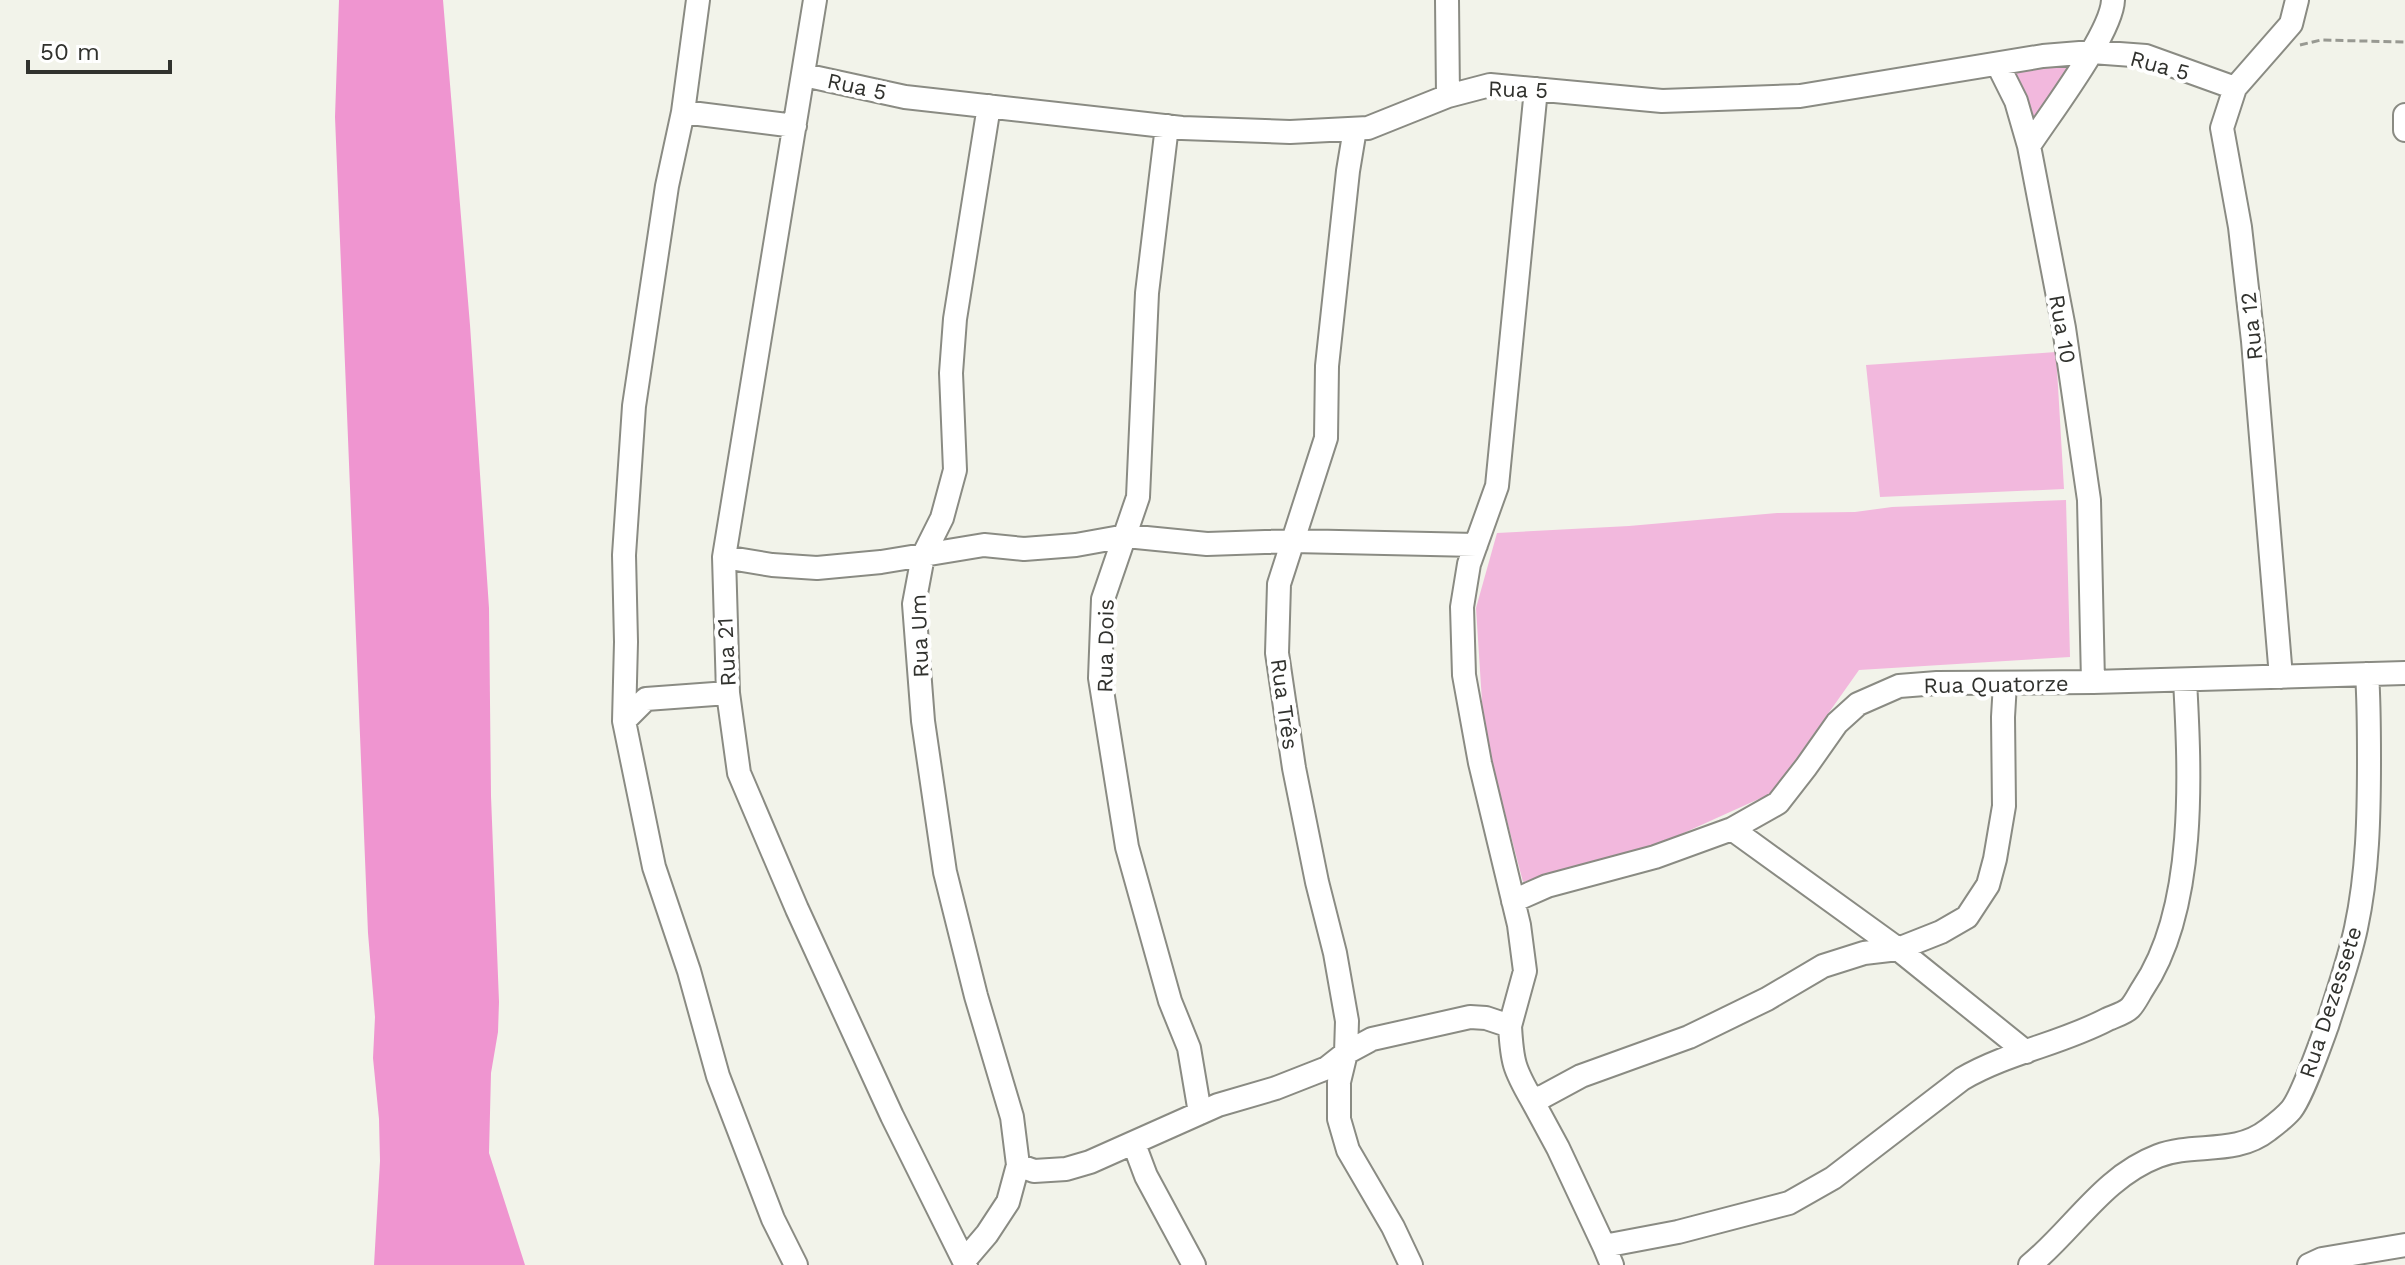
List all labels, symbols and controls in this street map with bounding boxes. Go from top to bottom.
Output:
scale bar [28,24,170,74]
text: 50 m [40,38,100,66]
street label: Rua 5 [2128,46,2192,85]
street label: Rua 5 [825,68,889,105]
street label: Rua 5 [1487,76,1549,103]
street label: Rua 12 [2235,291,2268,361]
street label: Rua 10 [2044,293,2081,365]
street label: Rua Um [906,594,933,678]
street label: Rua Dois [1092,599,1119,693]
street label: Rua 21 [712,617,741,687]
street label: Rua Três [1266,657,1303,751]
street label: Rua Quatorze [1923,671,2069,698]
street label: Rua Dezessete [2294,923,2367,1081]

